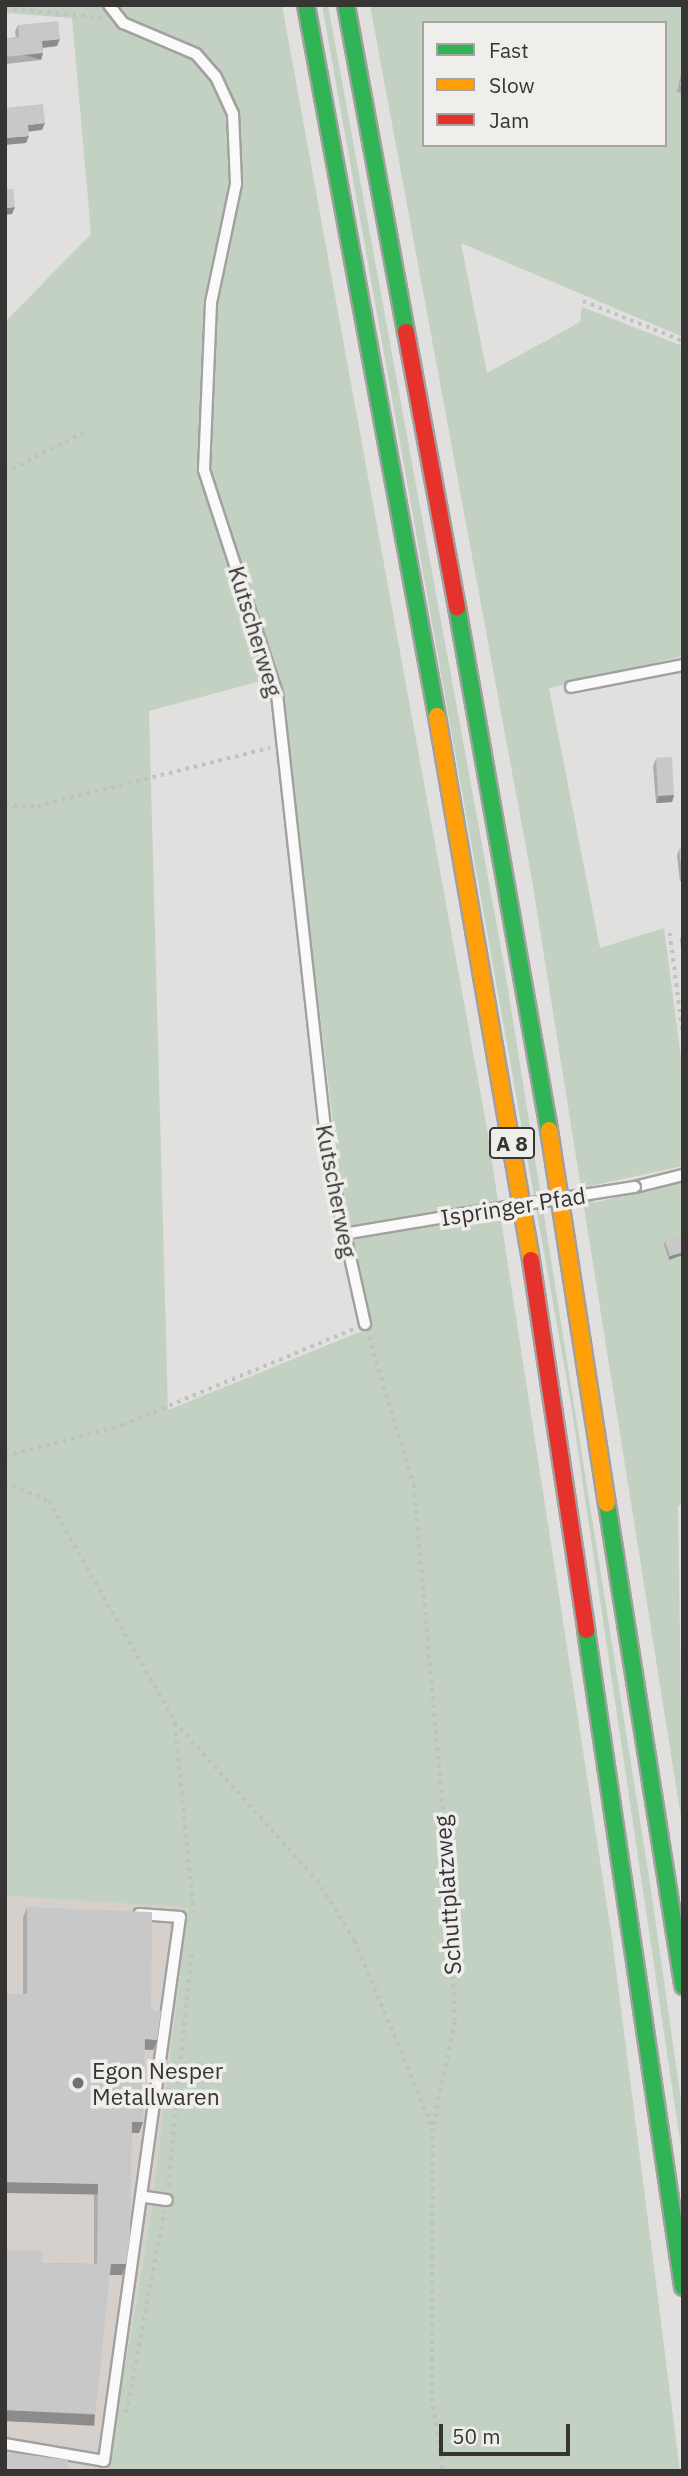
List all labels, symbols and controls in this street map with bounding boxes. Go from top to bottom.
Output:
legend [422,21,667,147]
text: Fast [489,36,529,64]
text: Slow [489,71,535,99]
text: Jam [489,106,529,134]
street label: Kutscherweg [223,562,289,700]
street label: Kutscherweg [311,1122,363,1260]
road number: A 8 [488,1126,536,1160]
street label: Ispringer Pfad [438,1181,588,1231]
street label: Schuttplatzweg [428,1814,466,1976]
place label: Egon Nesper Metallwaren [92,2056,223,2110]
marker: Egon Nesper Metallwaren [70,2075,86,2091]
scale bar [443,2410,574,2454]
text: 50 m [452,2422,501,2450]

